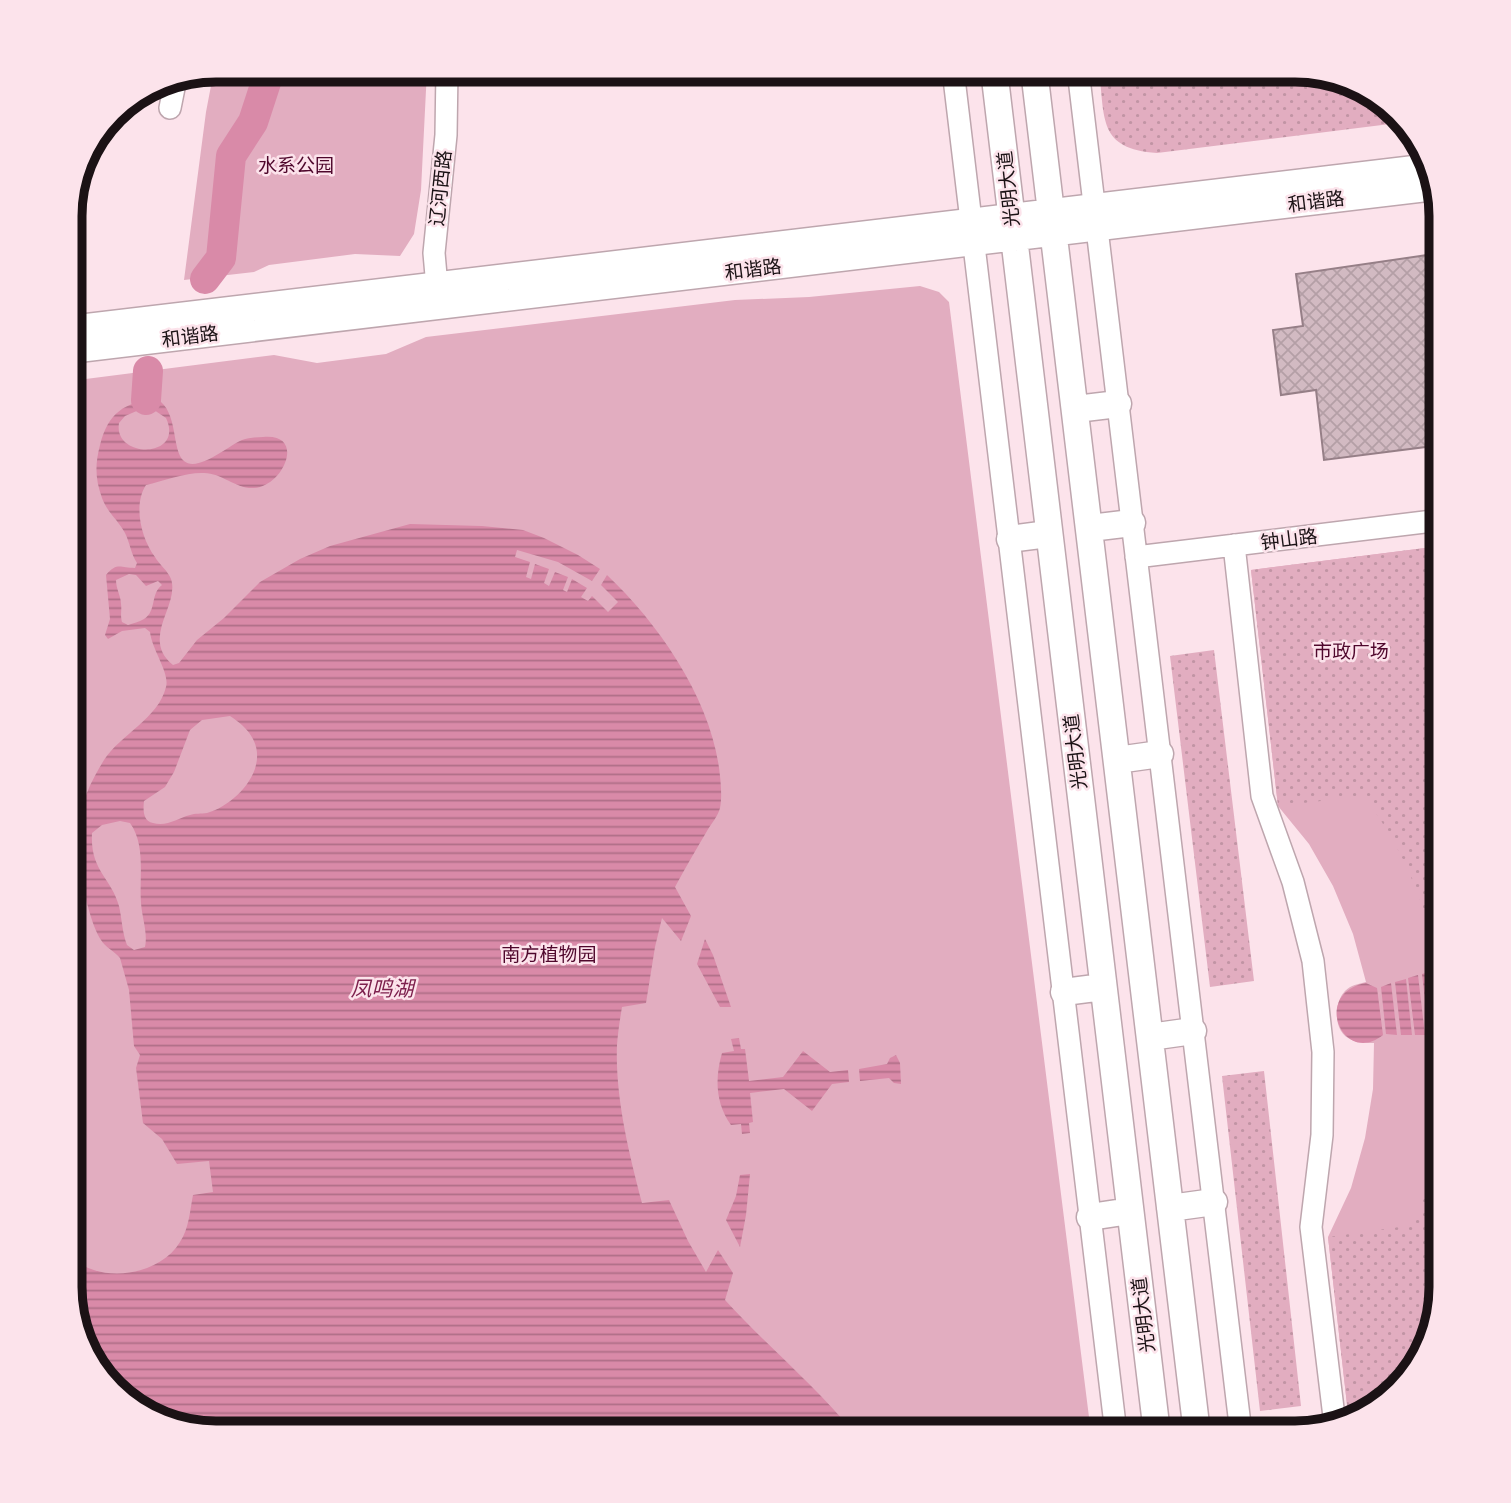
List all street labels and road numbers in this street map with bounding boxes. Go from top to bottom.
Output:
street label: 辽河西路 [425,149,455,227]
street label: 光明大道 [993,150,1023,228]
street label: 和谐路 [1286,187,1346,215]
street label: 和谐路 [723,255,783,283]
street label: 和谐路 [160,322,220,350]
street label: 钟山路 [1259,525,1319,553]
street label: 光明大道 [1059,713,1091,791]
street label: 光明大道 [1127,1276,1159,1354]

